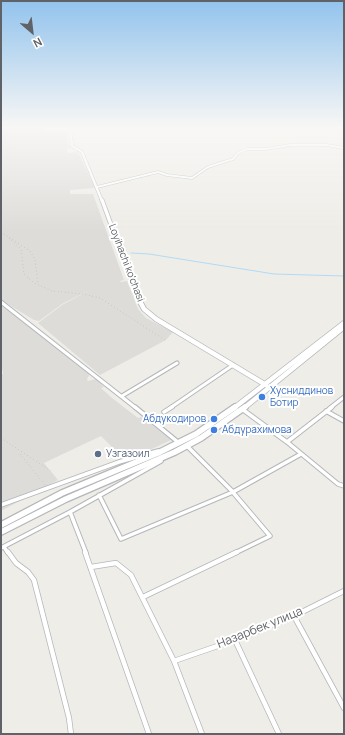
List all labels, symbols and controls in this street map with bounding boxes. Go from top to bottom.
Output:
north arrow [12,12,52,52]
text: N [31,35,45,52]
street label: Loyihachi ko'chasi [106,222,146,304]
place label: Хусниддинов Ботир [270,385,333,408]
marker: Хусниддинов Ботир [257,392,267,402]
place label: Абдукодиров [143,413,206,425]
marker: Абдукодиров [209,414,219,424]
place label: Абдурахимова [222,424,292,436]
marker: Абдурахимова [209,425,219,435]
place label: Узгазоил [106,448,149,460]
marker: Узгазоил [93,449,103,459]
street label: Назарбек улица [215,604,305,652]

